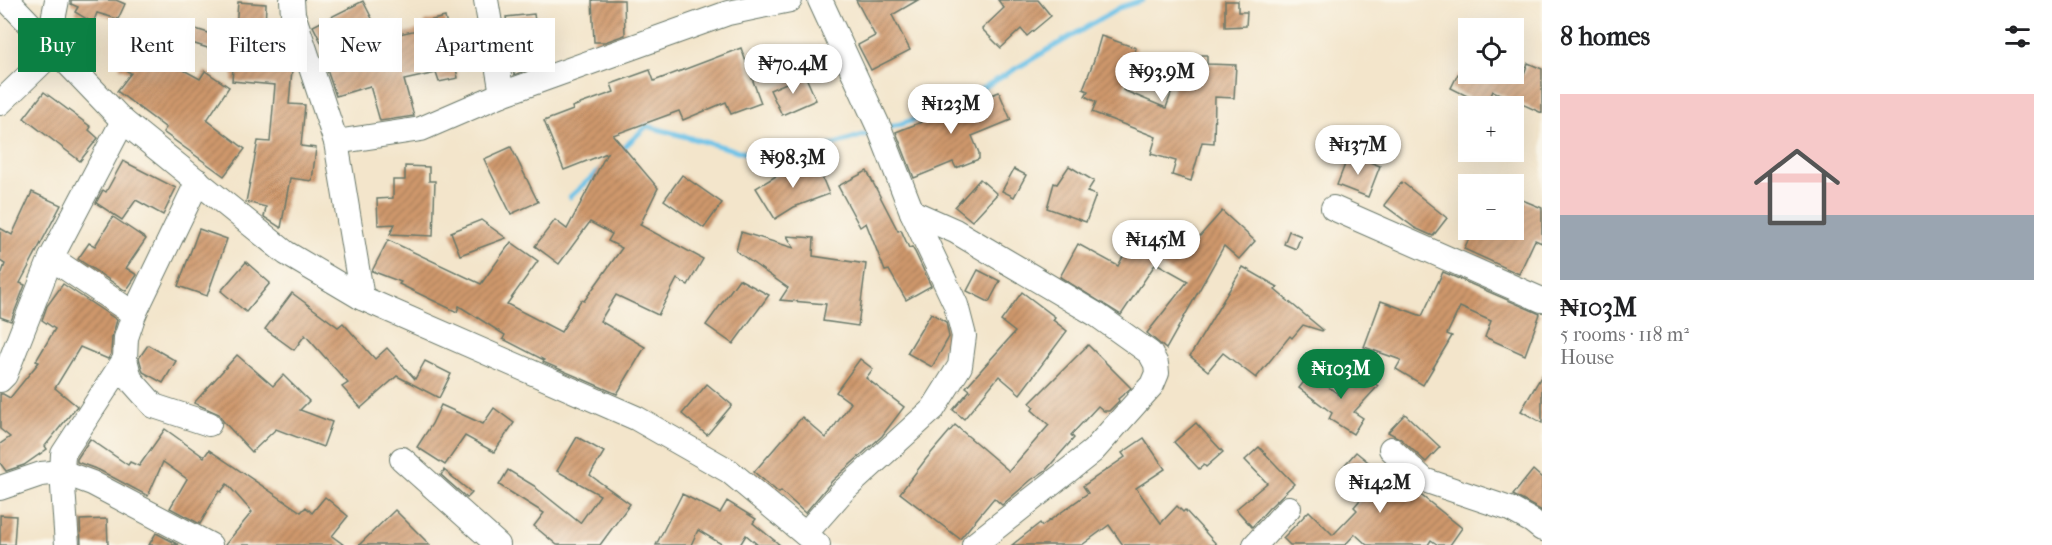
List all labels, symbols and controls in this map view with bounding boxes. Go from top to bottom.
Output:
chip: Buy [18,18,96,72]
chip: Rent [108,18,195,72]
chip: Filters [207,18,307,72]
chip: New [319,18,402,72]
chip: Apartment [414,18,555,72]
map controls [1458,18,1524,240]
button: locate [1458,18,1524,84]
icon: filters [2001,20,2034,53]
text: 8 homes [1560,21,1650,52]
pin: ₦70.4M [744,44,842,95]
text: ₦70.4M [758,52,828,75]
pin: ₦93.9M [1113,52,1211,103]
text: ₦93.9M [1129,60,1195,83]
pin: ₦123M [909,84,993,135]
text: ₦123M [922,92,980,115]
button: + [1458,96,1524,162]
pin: ₦137M [1316,125,1400,176]
text: ₦137M [1329,133,1387,156]
icon: home [1743,133,1851,241]
pin: ₦98.3M [744,138,842,189]
text: ₦98.3M [760,146,826,169]
button: − [1458,174,1524,240]
pin: ₦145M [1114,220,1198,271]
text: ₦145M [1126,228,1186,251]
text: ₦103M [1560,292,1637,323]
text: 5 rooms · 118 m² [1560,323,1689,346]
text: House [1560,346,1614,369]
pin: ₦103M [1299,349,1383,400]
text: ₦103M [1311,357,1371,380]
pin: ₦142M [1338,463,1422,514]
text: ₦142M [1349,471,1411,494]

